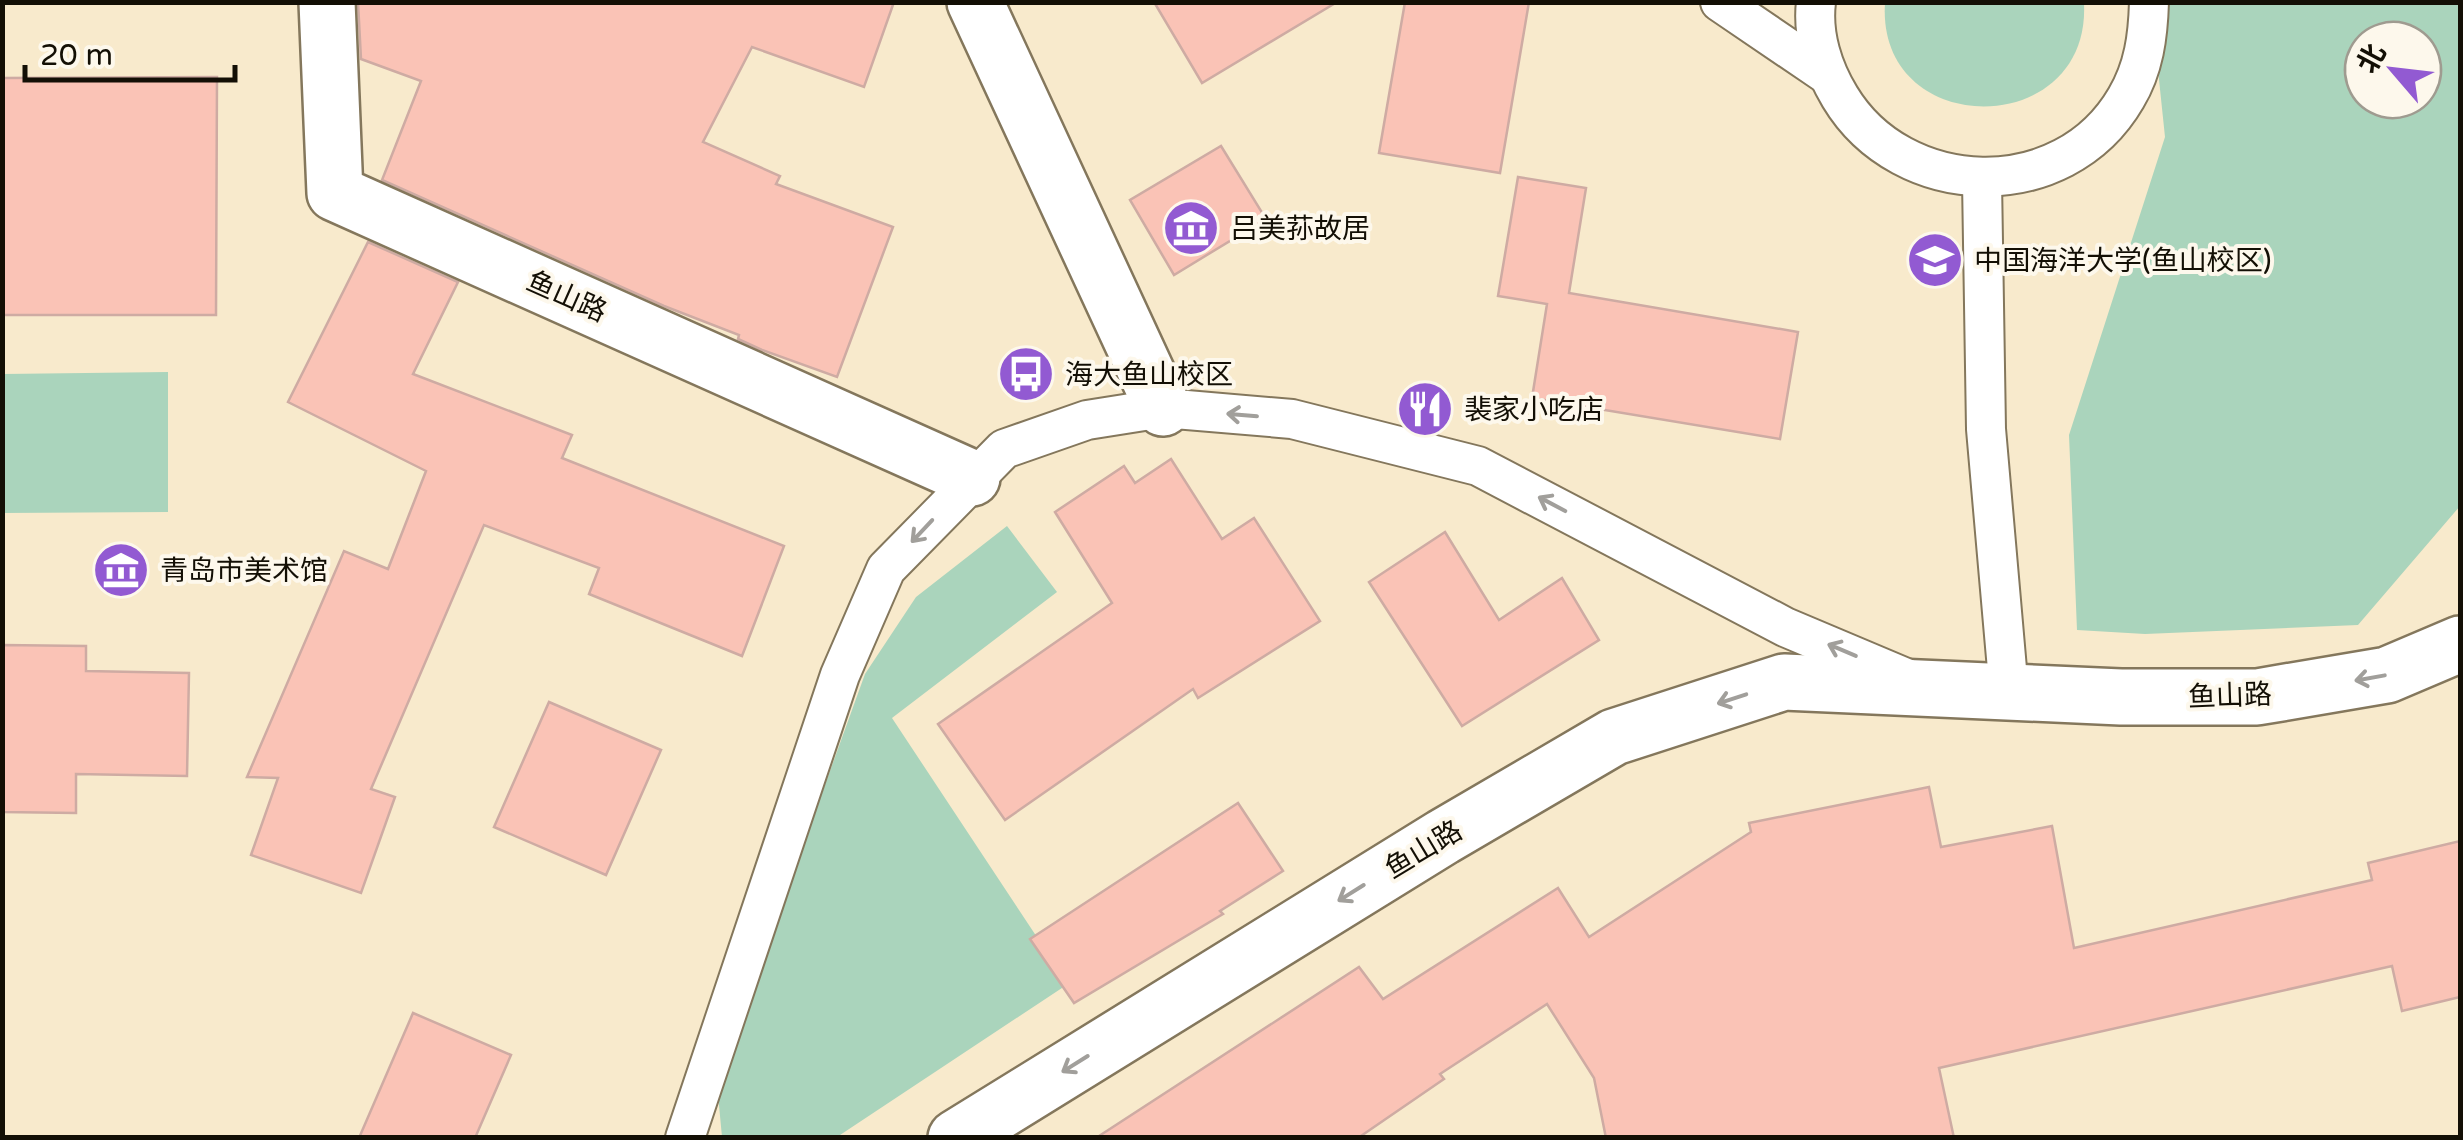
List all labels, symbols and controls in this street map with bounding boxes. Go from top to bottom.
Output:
scale bar [25,20,235,82]
north arrow [2343,20,2443,120]
text: 20 m [40,37,113,74]
text: 北 [2350,38,2393,79]
museum icon: 吕美荪故居 [1161,198,1221,258]
place label: 吕美荪故居 [1230,212,1370,246]
school or university icon: 中国海洋大学(鱼山校区) [1905,230,1965,290]
place label: 中国海洋大学(鱼山校区) [1974,244,2271,278]
street label: 鱼山路 [521,264,612,330]
bus stop icon: 海大鱼山校区 [996,344,1056,404]
place label: 海大鱼山校区 [1065,358,1233,392]
restaurant icon: 裴家小吃店 [1395,379,1455,439]
place label: 裴家小吃店 [1464,393,1604,427]
one-way arrow [1227,405,1259,424]
one-way arrow [1537,494,1567,513]
one-way arrow [911,518,934,543]
museum icon: 青岛市美术馆 [91,540,151,600]
place label: 青岛市美术馆 [160,554,328,588]
one-way arrow [1827,640,1858,658]
one-way arrow [2354,669,2386,688]
street label: 鱼山路 [2187,678,2273,714]
one-way arrow [1717,691,1748,709]
street label: 鱼山路 [1379,814,1468,886]
one-way arrow [1337,883,1366,904]
one-way arrow [1061,1054,1089,1074]

